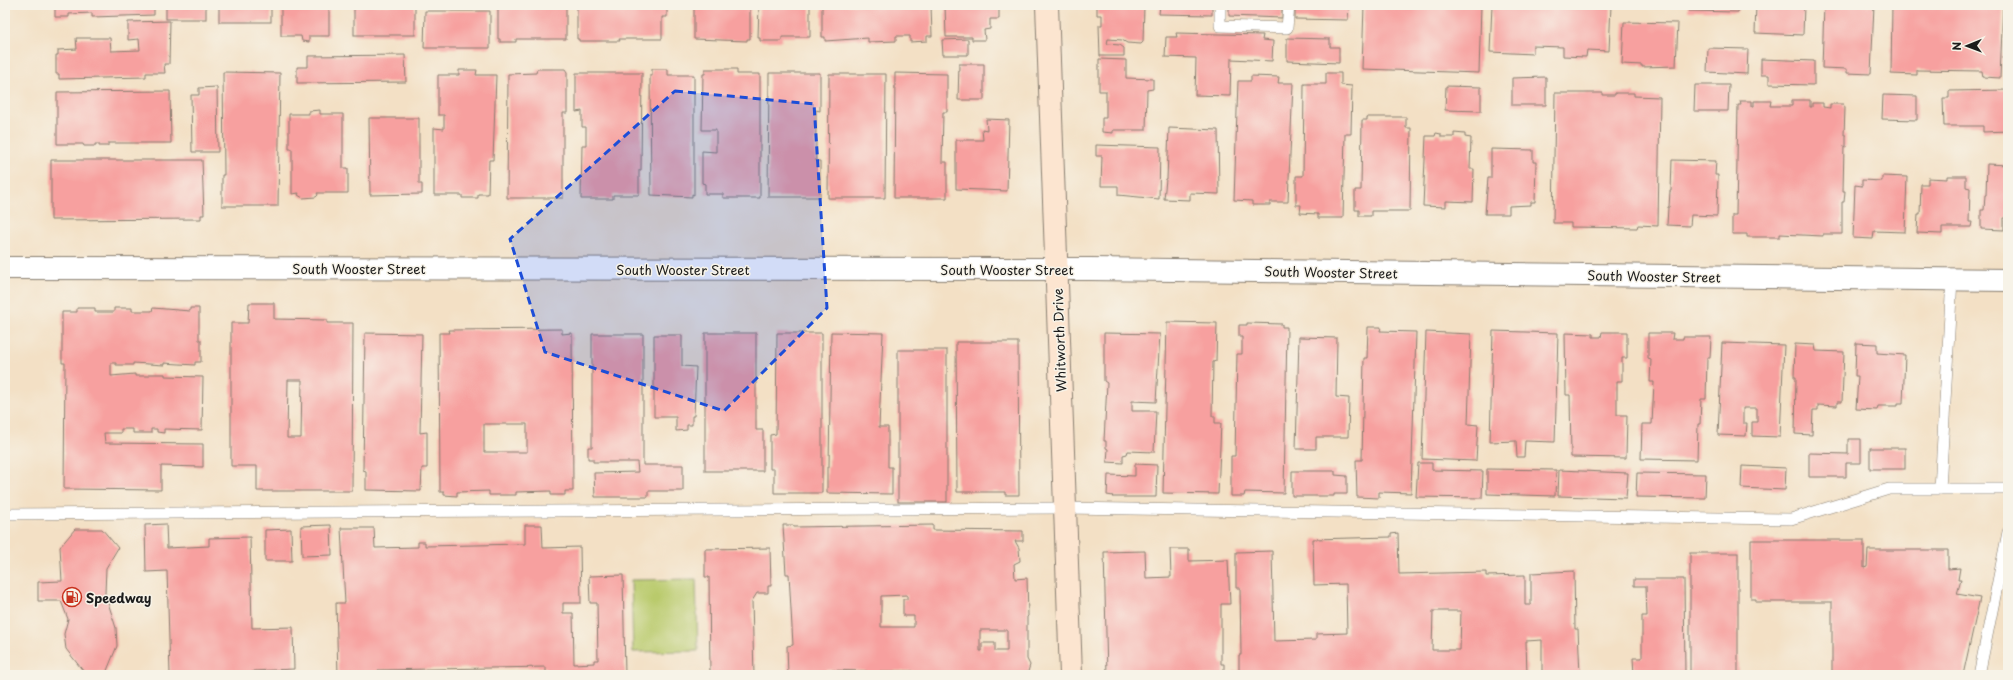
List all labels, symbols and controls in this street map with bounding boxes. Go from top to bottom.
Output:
north arrow [1947,26,1987,66]
text: N [1948,41,1965,51]
street label: South Wooster Street [292,259,426,278]
street label: South Wooster Street [616,260,750,279]
street label: South Wooster Street [940,260,1074,279]
street label: South Wooster Street [1264,261,1398,283]
street label: South Wooster Street [1587,265,1721,287]
street label: Whitworth Drive [1048,288,1070,392]
fuel station icon: Speedway [61,586,83,608]
place label: Speedway [86,588,151,607]

